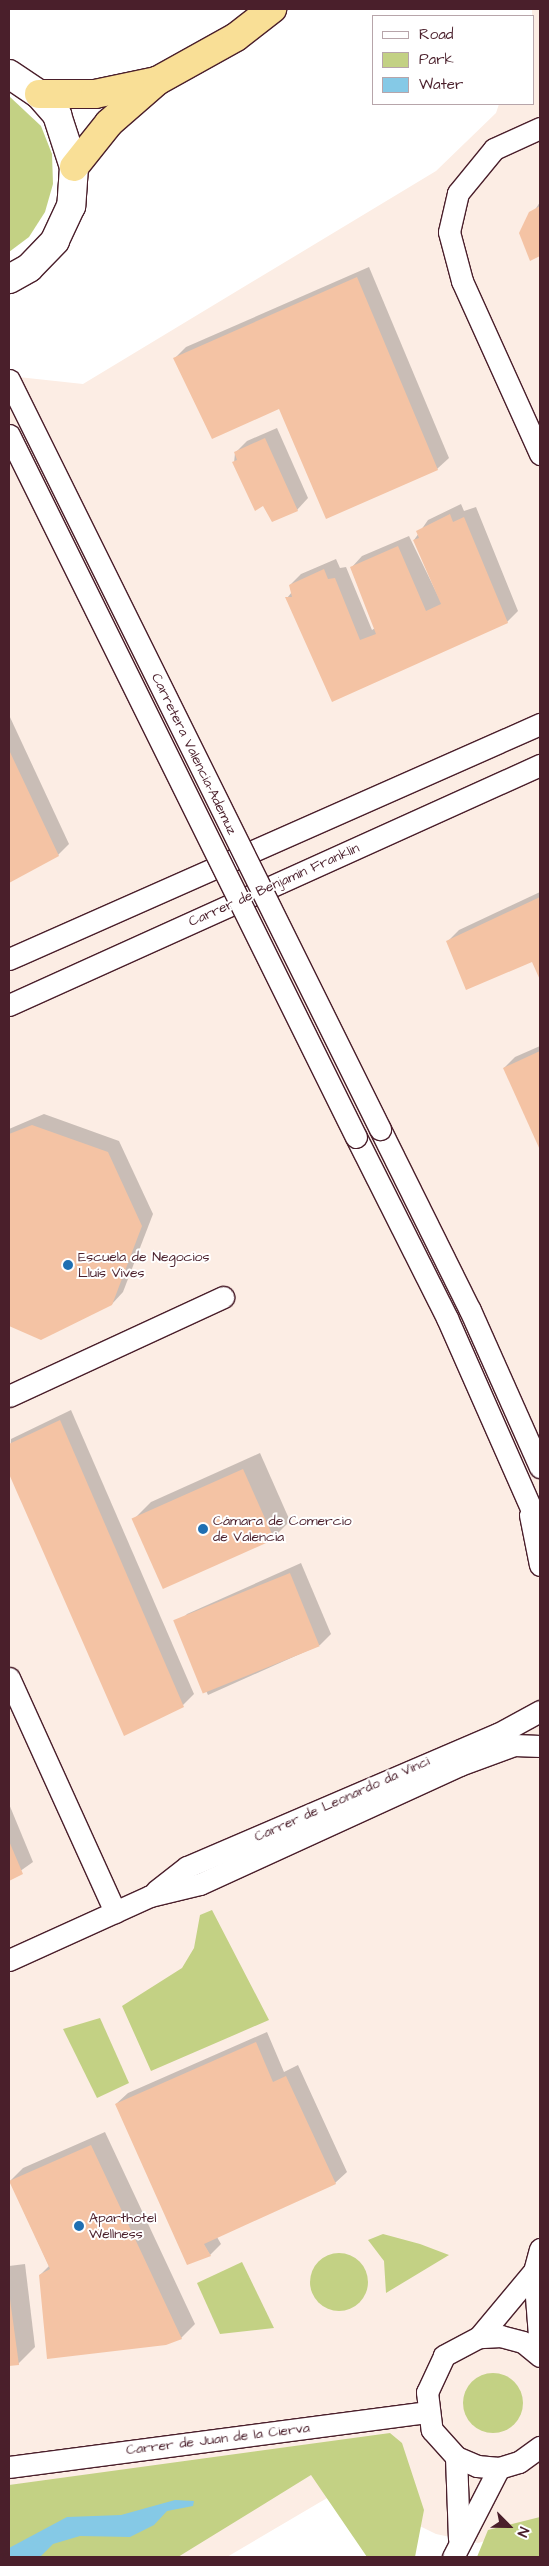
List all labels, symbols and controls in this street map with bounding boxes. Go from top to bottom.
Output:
legend [372,15,534,105]
text: Road [419,24,453,45]
text: Park [419,49,454,70]
text: Water [419,74,463,95]
street label: Carretera Valencia-Ademuz [148,671,240,837]
street label: Carrer de Benjamin Franklin [186,840,362,930]
place label: Escuela de Negocios Lluís Vives [78,1249,209,1282]
marker: Escuela de Negocios Lluís Vives [62,1259,74,1271]
place label: Cámara de Comercio de Valencia [213,1513,352,1545]
marker: Cámara de Comercio de Valencia [197,1523,209,1535]
street label: Carrer de Leonardo da Vinci [252,1753,432,1845]
place label: Aparthotel Wellness [89,2210,157,2242]
marker: Aparthotel Wellness [73,2220,85,2232]
street label: Carrer de Juan de la Cierva [125,2419,311,2459]
north arrow [484,2501,534,2551]
text: N [512,2524,534,2540]

